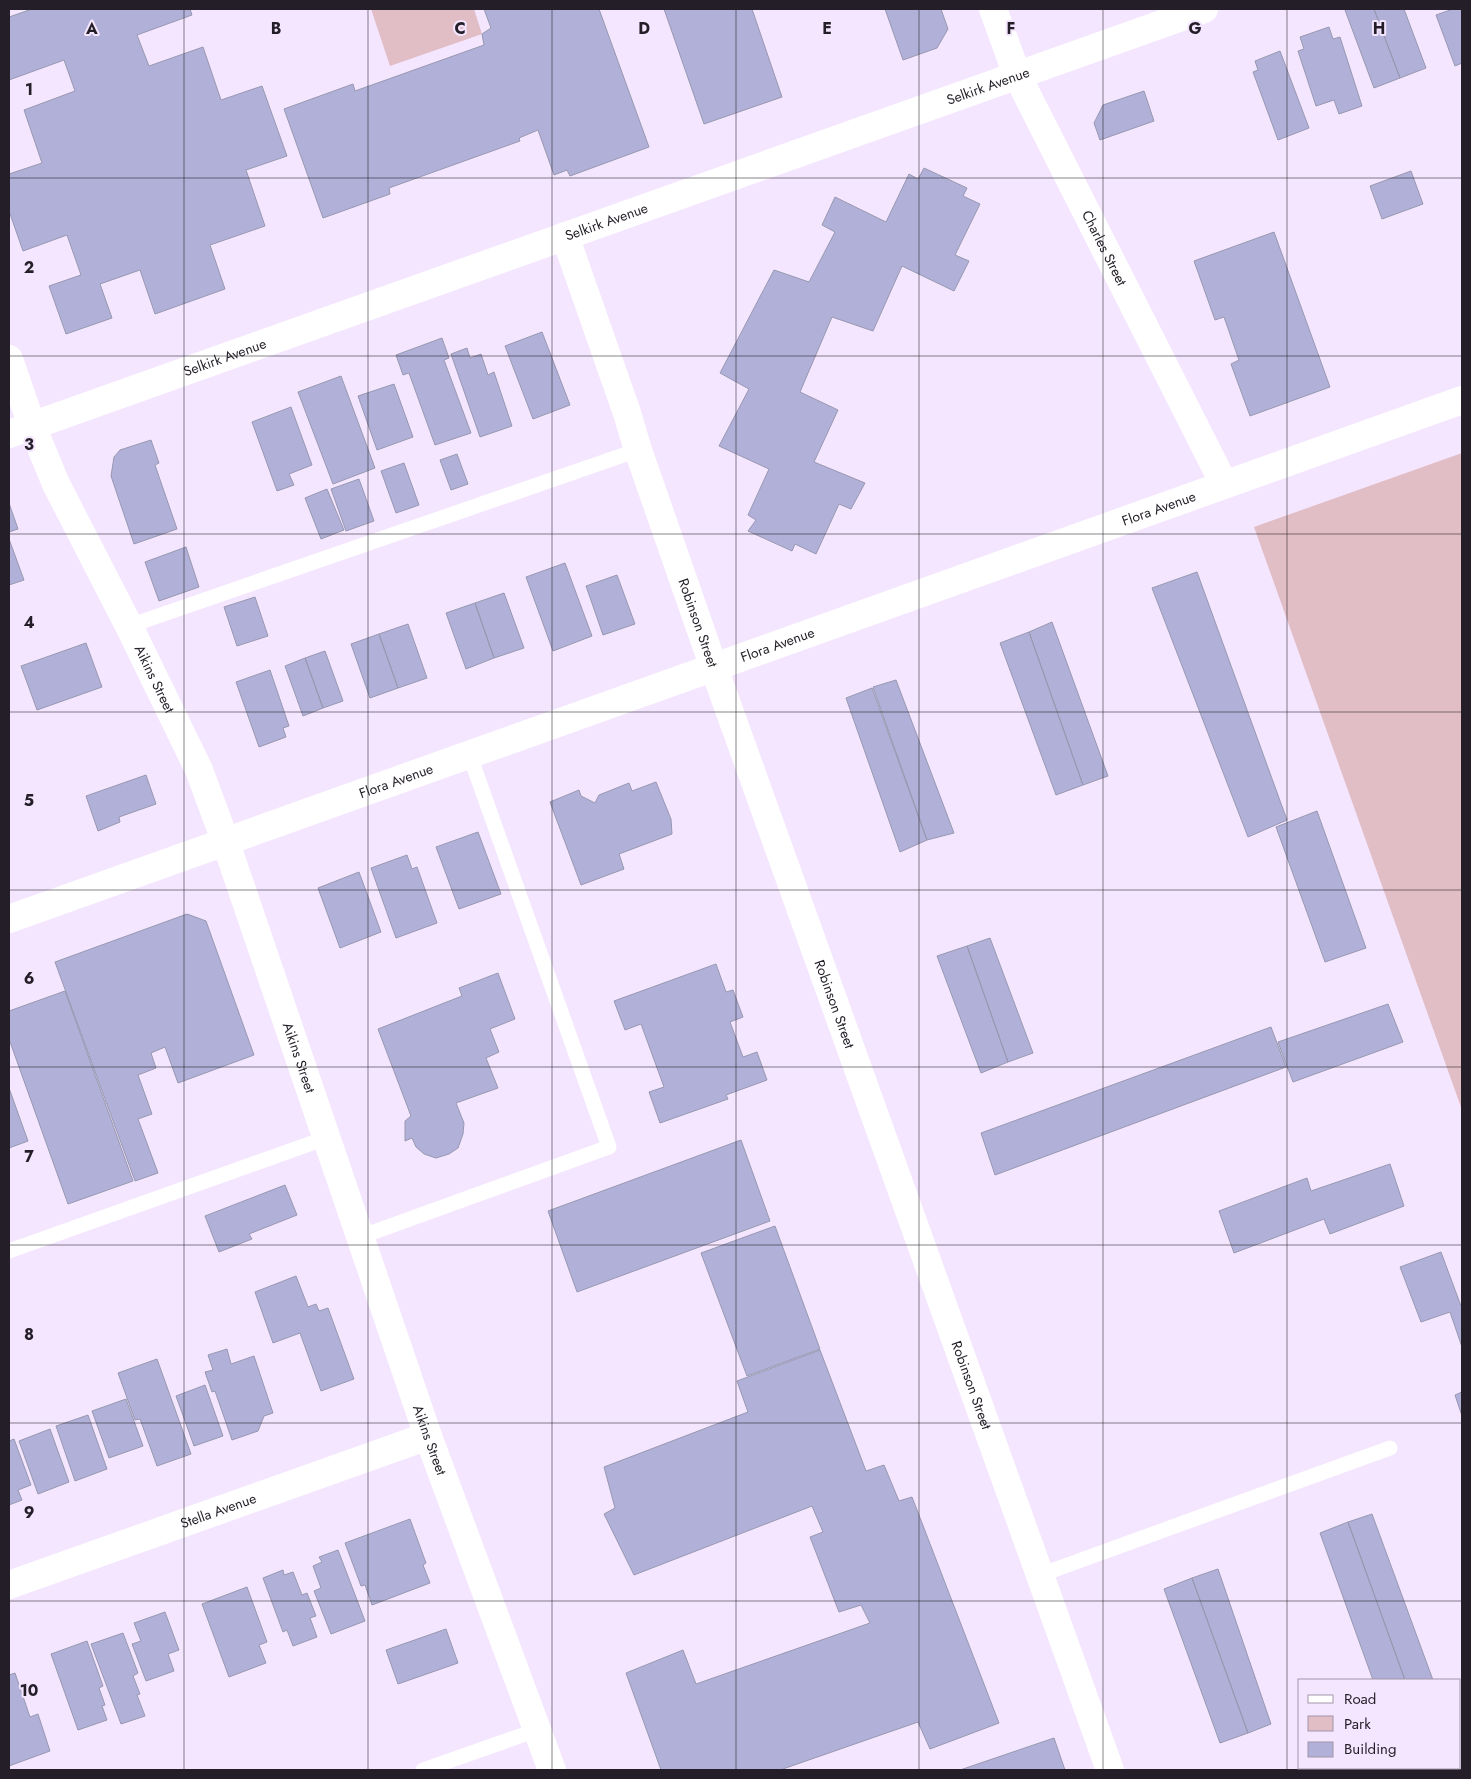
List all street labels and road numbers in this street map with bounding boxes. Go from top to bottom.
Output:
street label: Selkirk Avenue [944,62,1032,110]
street label: Selkirk Avenue [562,198,651,246]
street label: Charles Street [1077,207,1132,290]
street label: Selkirk Avenue [181,333,269,381]
street label: Flora Avenue [1119,486,1199,531]
street label: Robinson Street [673,576,723,670]
street label: Flora Avenue [738,622,817,667]
street label: Aikins Street [130,641,180,717]
street label: Flora Avenue [356,758,436,803]
street label: Robinson Street [810,957,860,1052]
street label: Aikins Street [278,1020,321,1096]
street label: Robinson Street [947,1338,997,1433]
street label: Aikins Street [408,1402,452,1479]
street label: Stella Avenue [177,1488,259,1533]

